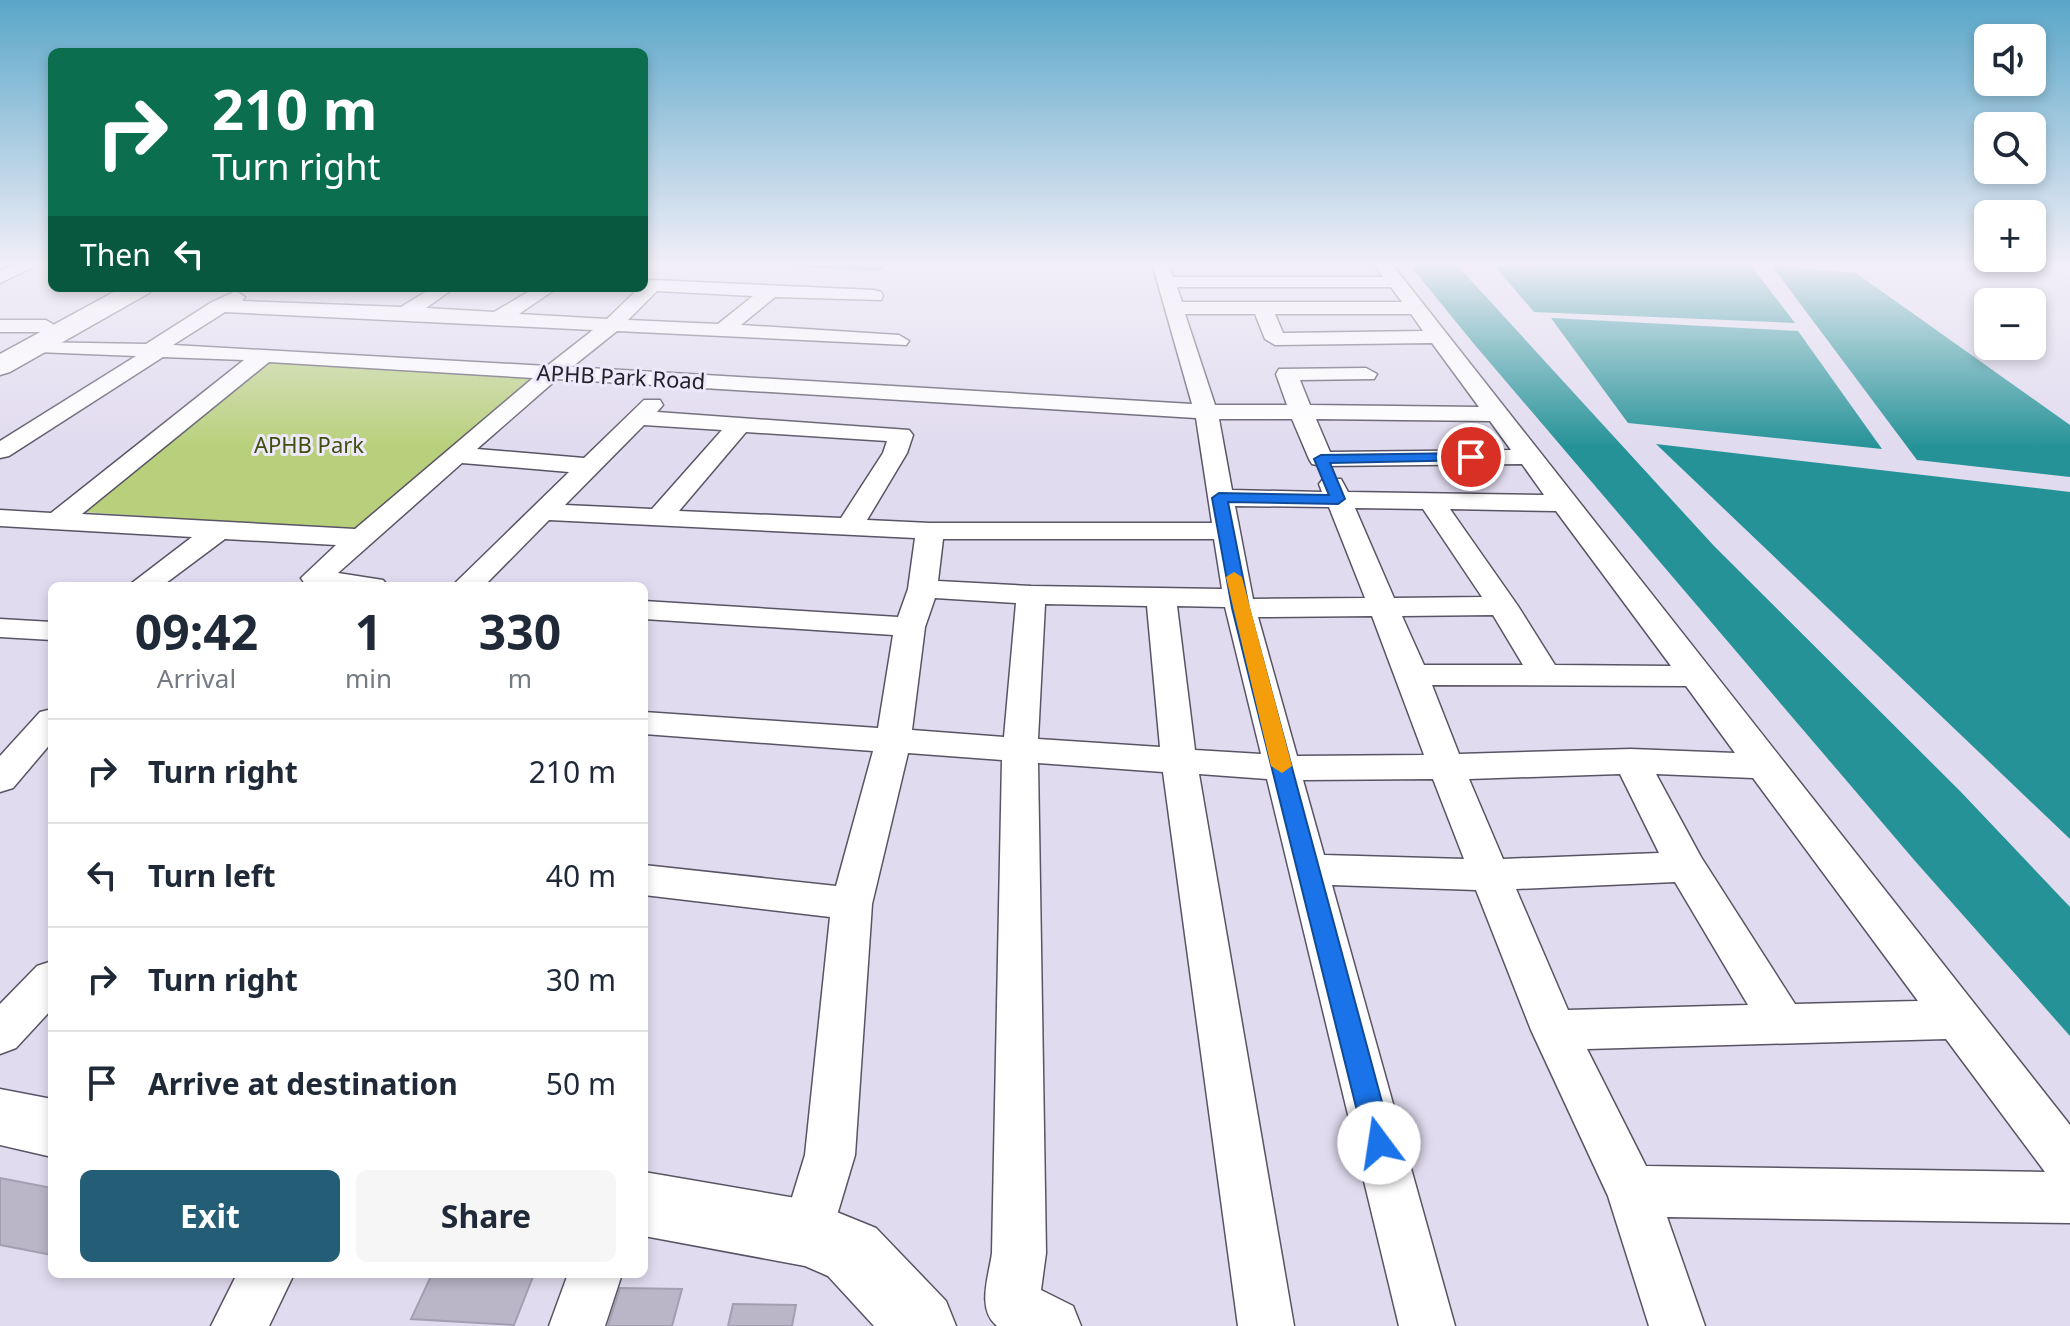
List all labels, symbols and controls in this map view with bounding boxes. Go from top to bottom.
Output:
map controls [1974,24,2046,360]
button: sound [1974,24,2046,96]
text: 210 m [212,70,377,146]
icon: right [80,80,184,184]
button: search [1974,112,2046,184]
text: Turn right [212,142,380,191]
button: + [1974,200,2046,272]
icon: left [167,232,211,276]
text: Then [80,234,151,275]
button: − [1974,288,2046,360]
street label: APHB Park Road [536,357,706,395]
pin [1437,423,1505,491]
park label: APHB Park [254,429,364,459]
icon: arrive [1449,435,1493,479]
text: 09:42 [135,599,258,664]
text: 1 [355,599,382,664]
text: 330 [479,599,561,664]
text: Arrival [157,660,236,696]
text: min [345,660,392,696]
text: m [508,660,532,696]
icon: right [80,749,124,793]
text: Turn right [148,751,298,792]
text: 210 m [529,751,616,792]
icon: left [80,853,124,897]
text: Turn left [148,855,276,896]
text: 40 m [546,855,616,896]
icon: right [80,957,124,1001]
text: Turn right [148,959,298,1000]
text: 30 m [546,959,616,1000]
icon: arrive [80,1061,124,1105]
text: Arrive at destination [148,1063,458,1104]
text: 50 m [546,1063,616,1104]
position arrow [1337,1101,1421,1185]
button: Exit [80,1170,340,1262]
button: Share [356,1170,616,1262]

